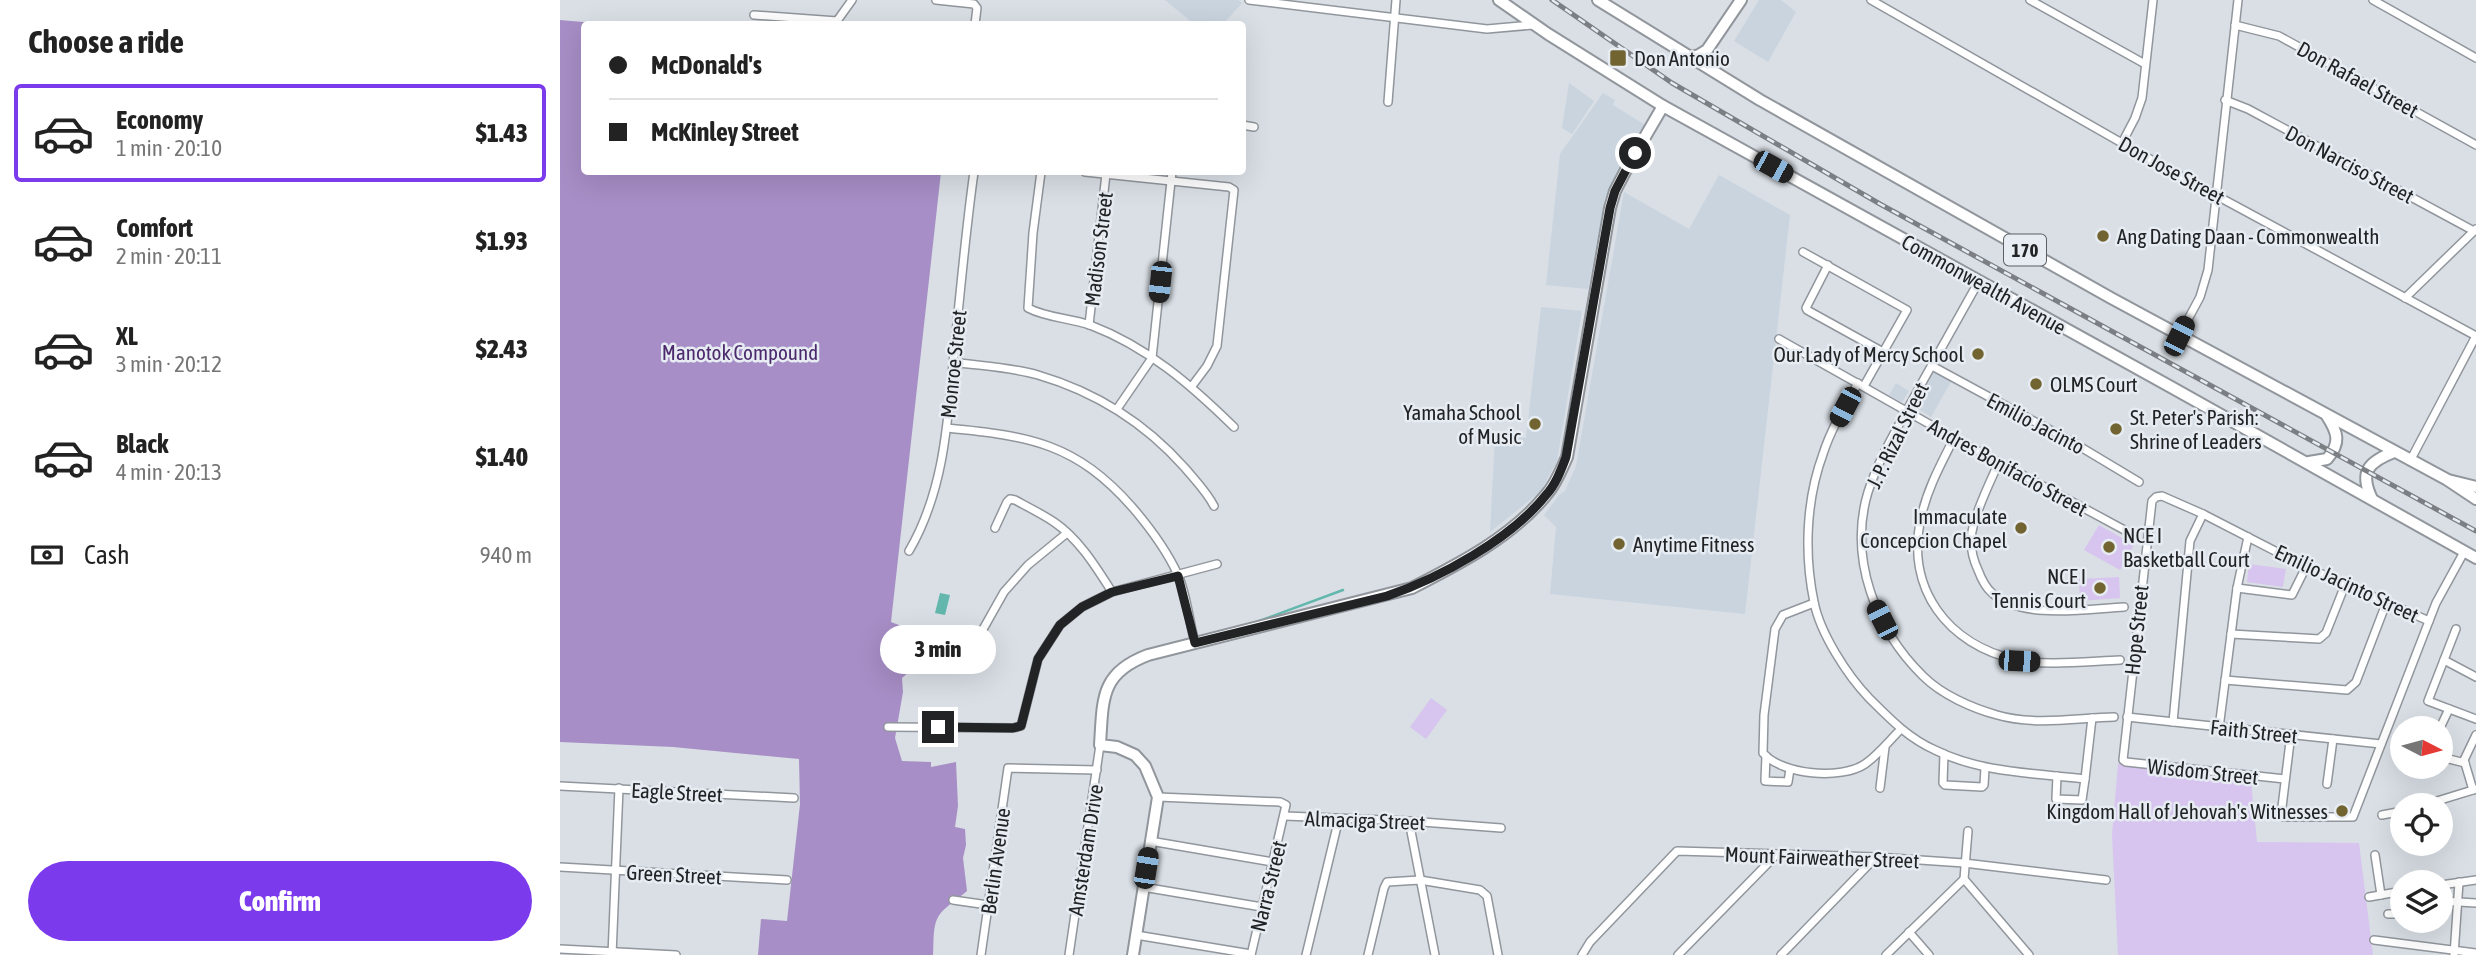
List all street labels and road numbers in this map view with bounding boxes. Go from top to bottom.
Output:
street label: Don Rafael Street [2293,36,2423,122]
street label: Don Narciso Street [2282,120,2418,208]
street label: Don Jose Street [2115,131,2229,209]
street label: Madison Street [1079,190,1117,308]
street label: Commonwealth Avenue [1898,229,2070,339]
road number: 170 [2004,234,2046,266]
street label: Monroe Street [935,309,971,419]
street label: J. P. Rizal Street [1861,378,1933,492]
street label: Emilio Jacinto [1983,387,2089,459]
street label: Andres Bonifacio Street [1924,413,2092,521]
street label: Emilio Jacinto Street [2271,539,2423,627]
street label: Hope Street [2119,584,2153,676]
street label: Faith Street [2209,714,2299,748]
street label: Wisdom Street [2146,753,2260,789]
street label: Eagle Street [631,778,723,806]
street label: Amsterdam Drive [1063,783,1107,917]
street label: Berlin Avenue [976,806,1014,916]
street label: Almaciga Street [1304,806,1426,834]
street label: Narra Street [1245,838,1291,934]
street label: Mount Fairweather Street [1724,842,1920,872]
street label: Green Street [626,860,722,888]

